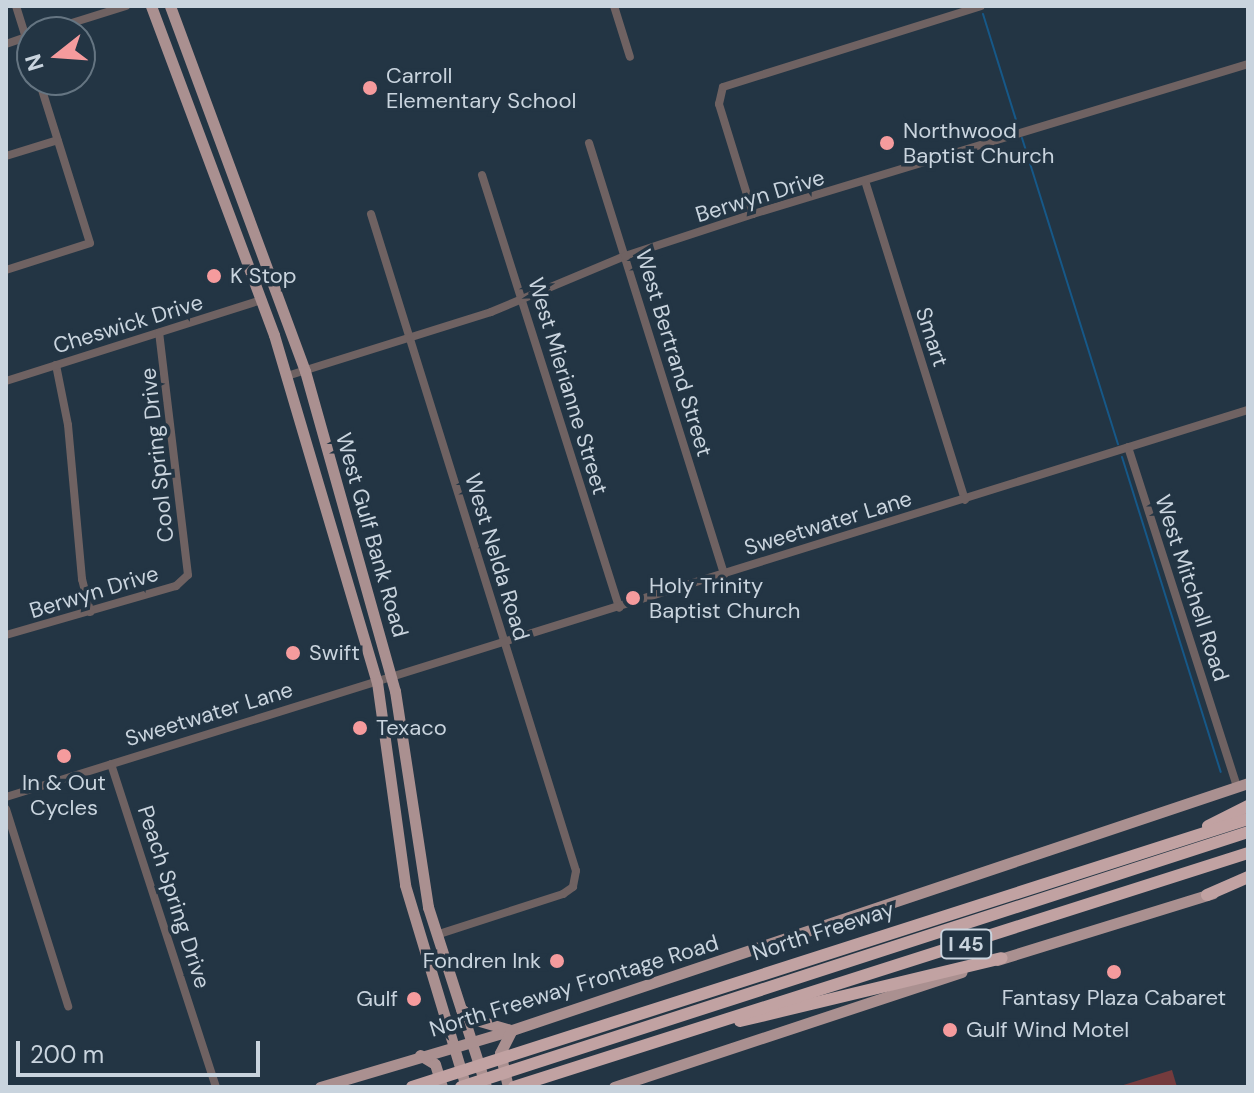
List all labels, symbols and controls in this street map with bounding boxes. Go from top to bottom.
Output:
north arrow [16,16,96,96]
text: N [18,51,51,74]
place label: Carroll Elementary School [386,62,576,114]
marker: Carroll Elementary School [361,79,379,97]
place label: Northwood Baptist Church [903,117,1054,168]
marker: Northwood Baptist Church [878,134,896,152]
street label: Berwyn Drive [692,164,828,228]
street label: West Bertrand Street [630,246,718,460]
place label: K Stop [230,263,297,289]
marker: K Stop [205,267,223,285]
street label: West Mierianne Street [522,274,614,498]
street label: Cheswick Drive [50,289,206,359]
street label: Smart [910,304,954,370]
street label: Cool Spring Drive [135,366,179,544]
street label: West Gulf Bank Road [330,430,414,640]
street label: West Nelda Road [459,470,535,644]
street label: Sweetwater Lane [741,485,915,561]
street label: West Mitchell Road [1149,491,1235,685]
street label: Berwyn Drive [26,560,162,624]
place label: Holy Trinity Baptist Church [649,572,800,624]
marker: Holy Trinity Baptist Church [624,589,642,607]
place label: Swift [309,640,360,666]
marker: Swift [284,644,302,662]
street label: Sweetwater Lane [122,676,296,752]
place label: Texaco [376,715,447,741]
marker: Texaco [351,719,369,737]
marker: In & Out Cycles [55,747,73,765]
place label: In & Out Cycles [22,769,106,820]
street label: Peach Spring Drive [132,802,216,992]
street label: North Freeway [749,896,897,966]
road number: I 45 [940,928,992,960]
street label: North Freeway Frontage Road [426,929,722,1043]
place label: Fondren Ink [423,948,541,974]
marker: Fondren Ink [548,952,566,970]
marker: Fantasy Plaza Cabaret [1105,963,1123,981]
place label: Fantasy Plaza Cabaret [1002,985,1226,1011]
place label: Gulf [356,986,398,1012]
marker: Gulf [405,990,423,1008]
place label: Gulf Wind Motel [966,1017,1129,1043]
marker: Gulf Wind Motel [941,1021,959,1039]
scale bar [20,1025,264,1075]
text: 200 m [30,1039,104,1070]

